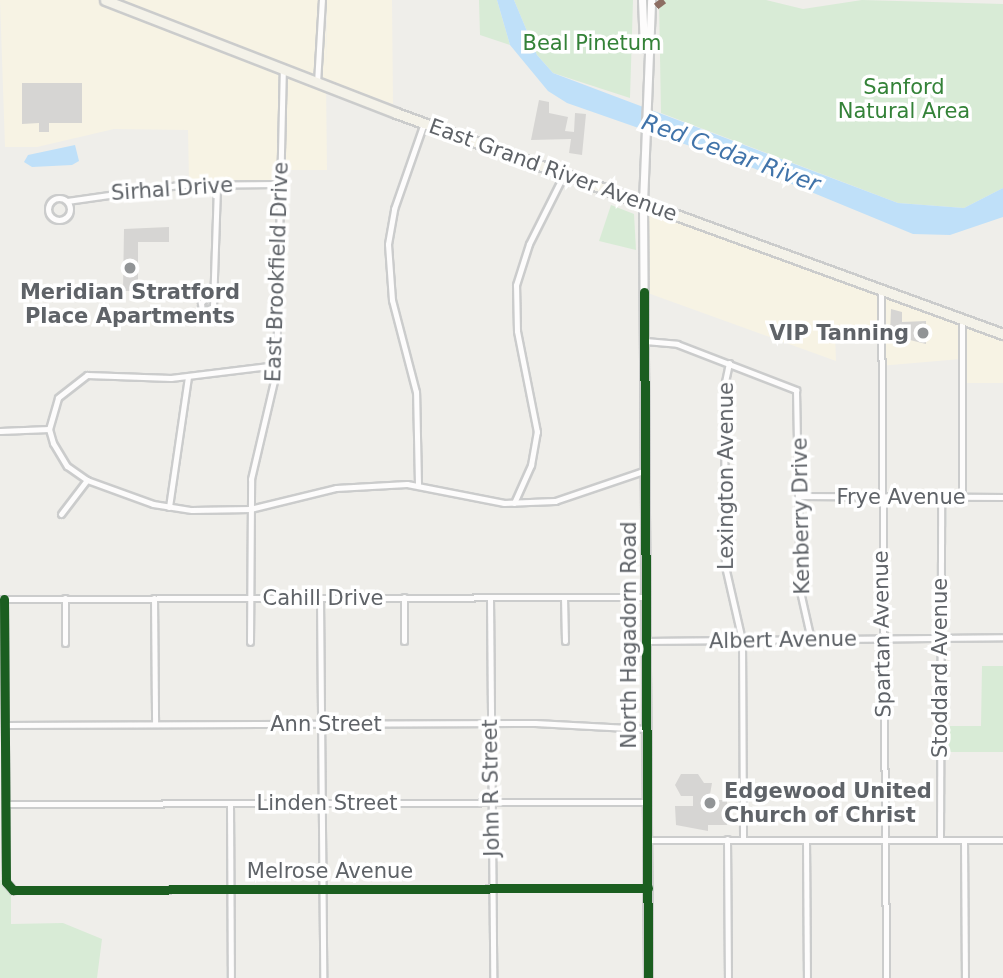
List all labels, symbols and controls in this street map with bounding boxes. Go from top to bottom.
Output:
park label: Beal Pinetum [523,30,661,56]
park label: Sanford Natural Area [838,74,970,124]
water label: Red Cedar River [638,108,824,198]
street label: East Grand River Avenue [426,113,680,227]
street label: East Brookfield Drive [261,161,293,383]
street label: Sirhal Drive [110,172,234,206]
marker: Meridian Stratford Place Apartments [122,260,138,276]
place label: Meridian Stratford Place Apartments [20,279,240,329]
place label: VIP Tanning [769,320,909,346]
marker: VIP Tanning [915,325,931,341]
street label: Lexington Avenue [713,382,739,570]
street label: Kenberry Drive [787,437,815,595]
street label: Frye Avenue [836,484,966,510]
street label: North Hagadorn Road [616,521,642,749]
street label: Spartan Avenue [868,550,896,718]
street label: Stoddard Avenue [927,578,953,758]
street label: Cahill Drive [262,585,384,611]
street label: Albert Avenue [709,626,857,654]
street label: Ann Street [270,711,382,737]
street label: John R Street [477,719,505,857]
place label: Edgewood United Church of Christ [724,778,932,828]
street label: Linden Street [257,790,397,816]
marker: Edgewood United Church of Christ [702,795,718,811]
street label: Melrose Avenue [247,858,413,884]

